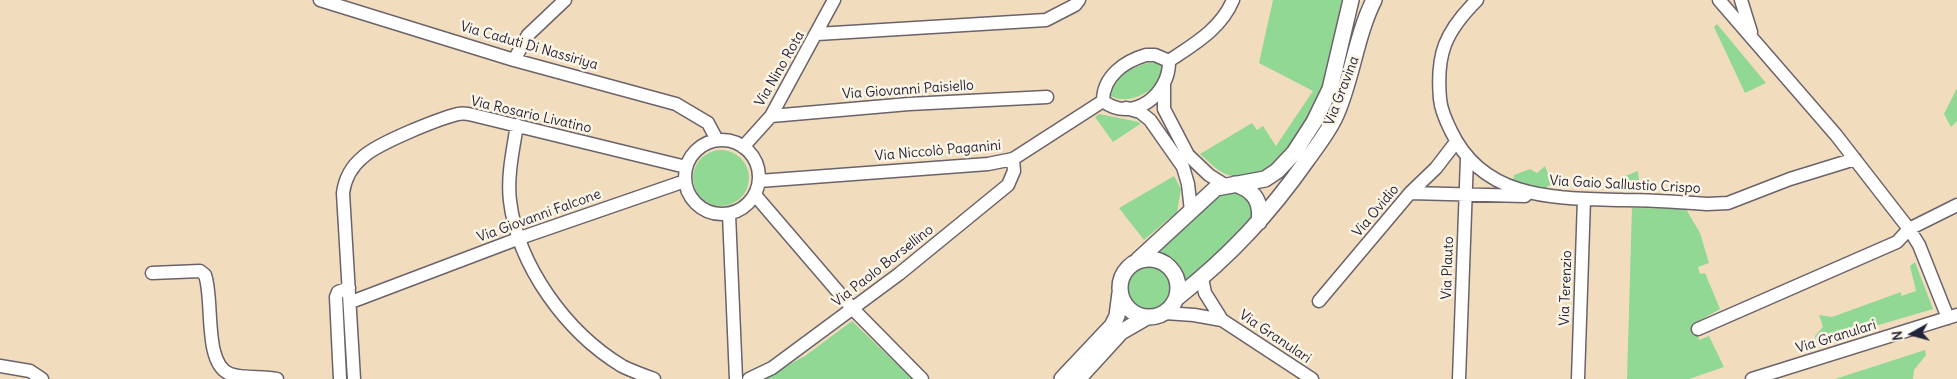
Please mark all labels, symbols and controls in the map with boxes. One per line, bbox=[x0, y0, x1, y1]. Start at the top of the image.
street label: Via Caduti Di Nassiriya bbox=[458, 18, 600, 74]
street label: Via Nino Rota bbox=[752, 28, 808, 110]
street label: Via Gravina bbox=[1321, 54, 1363, 128]
street label: Via Giovanni Paisiello bbox=[842, 77, 974, 103]
street label: Via Rosario Livatino bbox=[469, 93, 593, 137]
street label: Via Niccolò Paganini bbox=[874, 137, 1002, 165]
street label: Via Gaio Sallustio Crispo bbox=[1549, 173, 1701, 197]
street label: Via Ovidio bbox=[1349, 181, 1403, 241]
street label: Via Giovanni Falcone bbox=[475, 186, 603, 246]
street label: Via Paolo Borsellino bbox=[829, 221, 937, 311]
street label: Via Plauto bbox=[1438, 236, 1458, 300]
street label: Via Terenzio bbox=[1556, 250, 1576, 326]
street label: Via Granulari bbox=[1236, 307, 1314, 367]
north arrow bbox=[1887, 309, 1937, 359]
street label: Via Granulari bbox=[1794, 317, 1878, 357]
text: N bbox=[1888, 330, 1907, 342]

